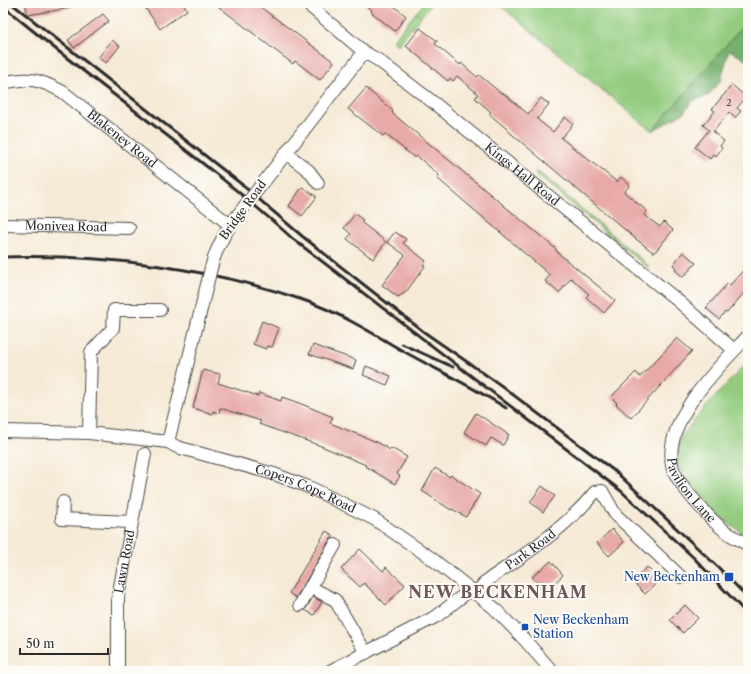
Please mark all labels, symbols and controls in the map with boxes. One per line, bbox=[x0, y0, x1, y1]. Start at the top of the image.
house number: 2 bbox=[726, 96, 732, 109]
street label: Blakeney Road bbox=[84, 106, 161, 171]
street label: Kings Hall Road bbox=[482, 139, 563, 209]
street label: Bridge Road bbox=[216, 176, 270, 243]
street label: Monivea Road bbox=[25, 218, 108, 234]
street label: Pavilion Lane bbox=[664, 457, 719, 526]
street label: Copers Cope Road bbox=[253, 461, 359, 516]
street label: Park Road bbox=[502, 526, 559, 573]
street label: Lawn Road bbox=[111, 528, 138, 594]
place label: New Beckenham bbox=[624, 569, 720, 584]
marker: New Beckenham bbox=[723, 571, 735, 583]
district label: NEW BECKENHAM bbox=[408, 582, 588, 602]
place label: New Beckenham Station bbox=[533, 612, 629, 641]
marker: New Beckenham Station bbox=[520, 622, 530, 632]
scale bar bbox=[20, 630, 108, 656]
text: 50 m bbox=[26, 636, 55, 651]

